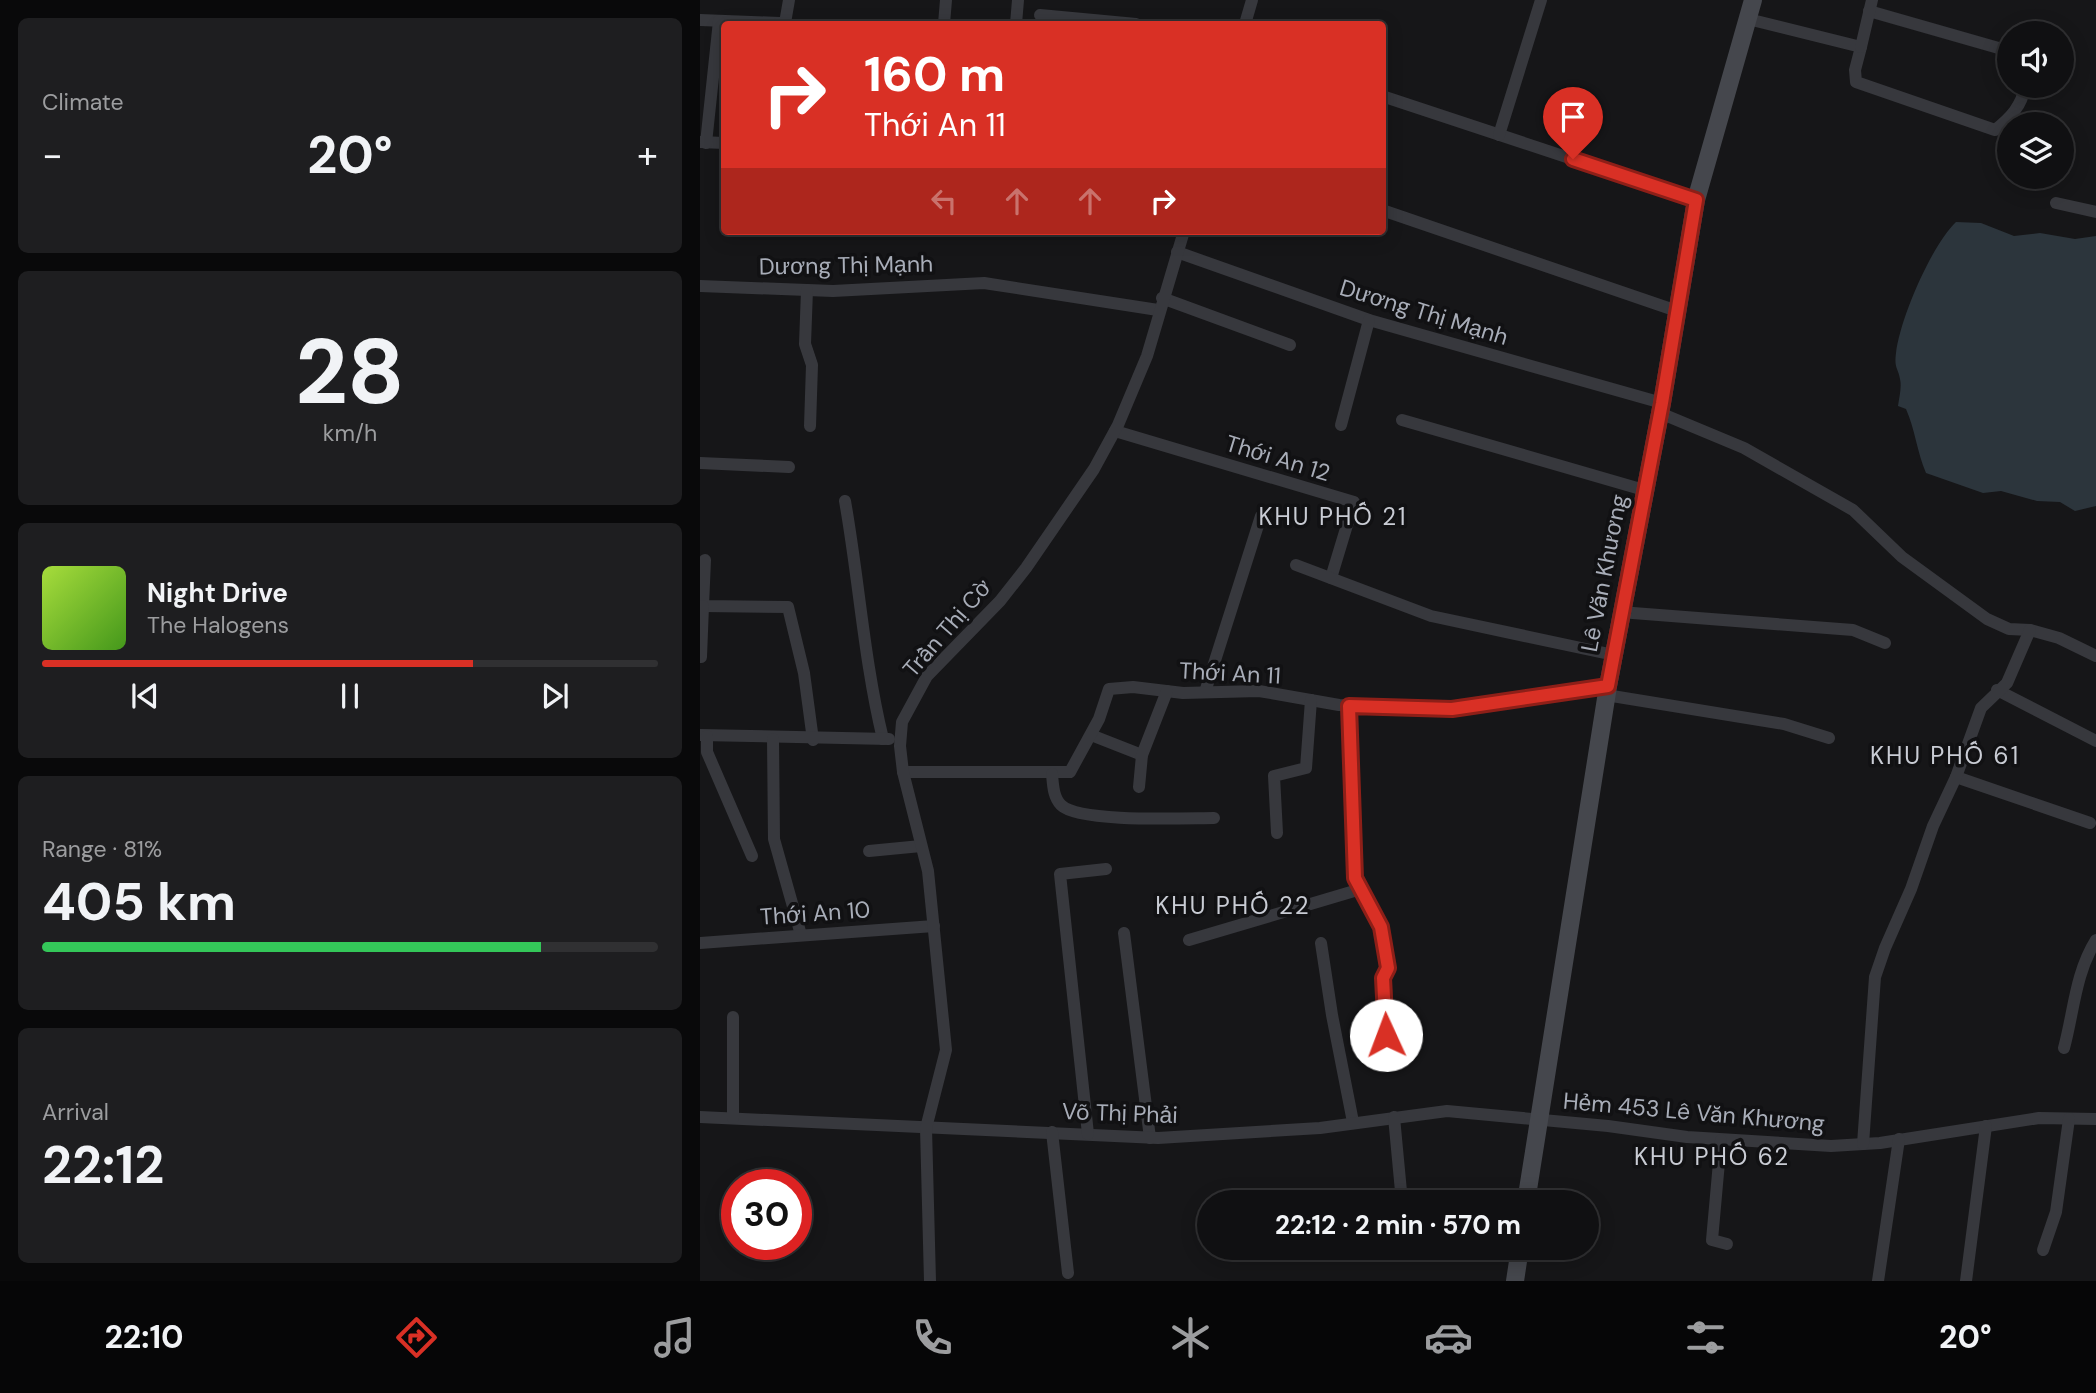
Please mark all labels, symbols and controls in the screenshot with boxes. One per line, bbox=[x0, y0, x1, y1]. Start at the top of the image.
map controls bbox=[1997, 21, 2074, 189]
button: sound bbox=[1997, 21, 2074, 98]
text: 160 m bbox=[864, 42, 1005, 106]
icon: right bbox=[749, 49, 840, 140]
text: Climate bbox=[42, 87, 124, 117]
pin bbox=[1543, 87, 1603, 159]
icon: arrive bbox=[1554, 98, 1592, 136]
text: Thới An 11 bbox=[864, 104, 1006, 146]
button: layers bbox=[1997, 112, 2074, 189]
text: 20° bbox=[307, 121, 393, 189]
text: − bbox=[42, 130, 63, 180]
text: + bbox=[637, 130, 658, 180]
icon: left bbox=[925, 182, 963, 220]
icon: ahead bbox=[998, 182, 1036, 220]
icon: ahead bbox=[1071, 182, 1109, 220]
icon: right bbox=[1144, 182, 1182, 220]
street label: Dương Thị Mạnh bbox=[759, 248, 933, 282]
street label: Dương Thị Mạnh bbox=[1336, 272, 1512, 352]
text: 28 bbox=[295, 313, 405, 431]
text: km/h bbox=[323, 418, 377, 448]
street label: Thới An 12 bbox=[1222, 428, 1334, 488]
street label: Lê Văn Khương bbox=[1574, 491, 1634, 654]
district label: KHU PHỐ 21 bbox=[1259, 501, 1408, 532]
street label: Trần Thị Cờ bbox=[896, 573, 998, 683]
text: Night Drive bbox=[147, 576, 288, 610]
text: The Halogens bbox=[147, 610, 289, 640]
street label: Thới An 11 bbox=[1178, 655, 1282, 691]
icon: previous bbox=[126, 677, 164, 715]
icon: pause bbox=[331, 677, 369, 715]
icon: next bbox=[536, 677, 574, 715]
district label: KHU PHỐ 61 bbox=[1870, 740, 2020, 771]
text: Range · 81% bbox=[42, 834, 162, 864]
text: 405 km bbox=[42, 868, 236, 936]
district label: KHU PHỐ 22 bbox=[1155, 890, 1311, 921]
street label: Thới An 10 bbox=[759, 894, 871, 932]
position arrow bbox=[1349, 998, 1423, 1072]
street label: Hẻm 453 Lê Văn Khương bbox=[1562, 1086, 1826, 1138]
street label: Võ Thị Phải bbox=[1062, 1096, 1178, 1130]
text: Arrival bbox=[42, 1097, 109, 1127]
text: 22:12 bbox=[42, 1131, 164, 1199]
district label: KHU PHỐ 62 bbox=[1634, 1141, 1790, 1172]
speed limit sign: 30 bbox=[721, 1169, 812, 1260]
text: 22:12 · 2 min · 570 m bbox=[1275, 1208, 1521, 1242]
icon: directions bbox=[392, 1313, 441, 1362]
icon: music bbox=[650, 1313, 699, 1362]
icon: phone bbox=[908, 1313, 957, 1362]
icon: climate bbox=[1166, 1313, 1215, 1362]
icon: car bbox=[1424, 1313, 1473, 1362]
icon: filters bbox=[1681, 1313, 1730, 1362]
text: 22:10 bbox=[104, 1316, 184, 1358]
text: 20° bbox=[1939, 1316, 1992, 1358]

